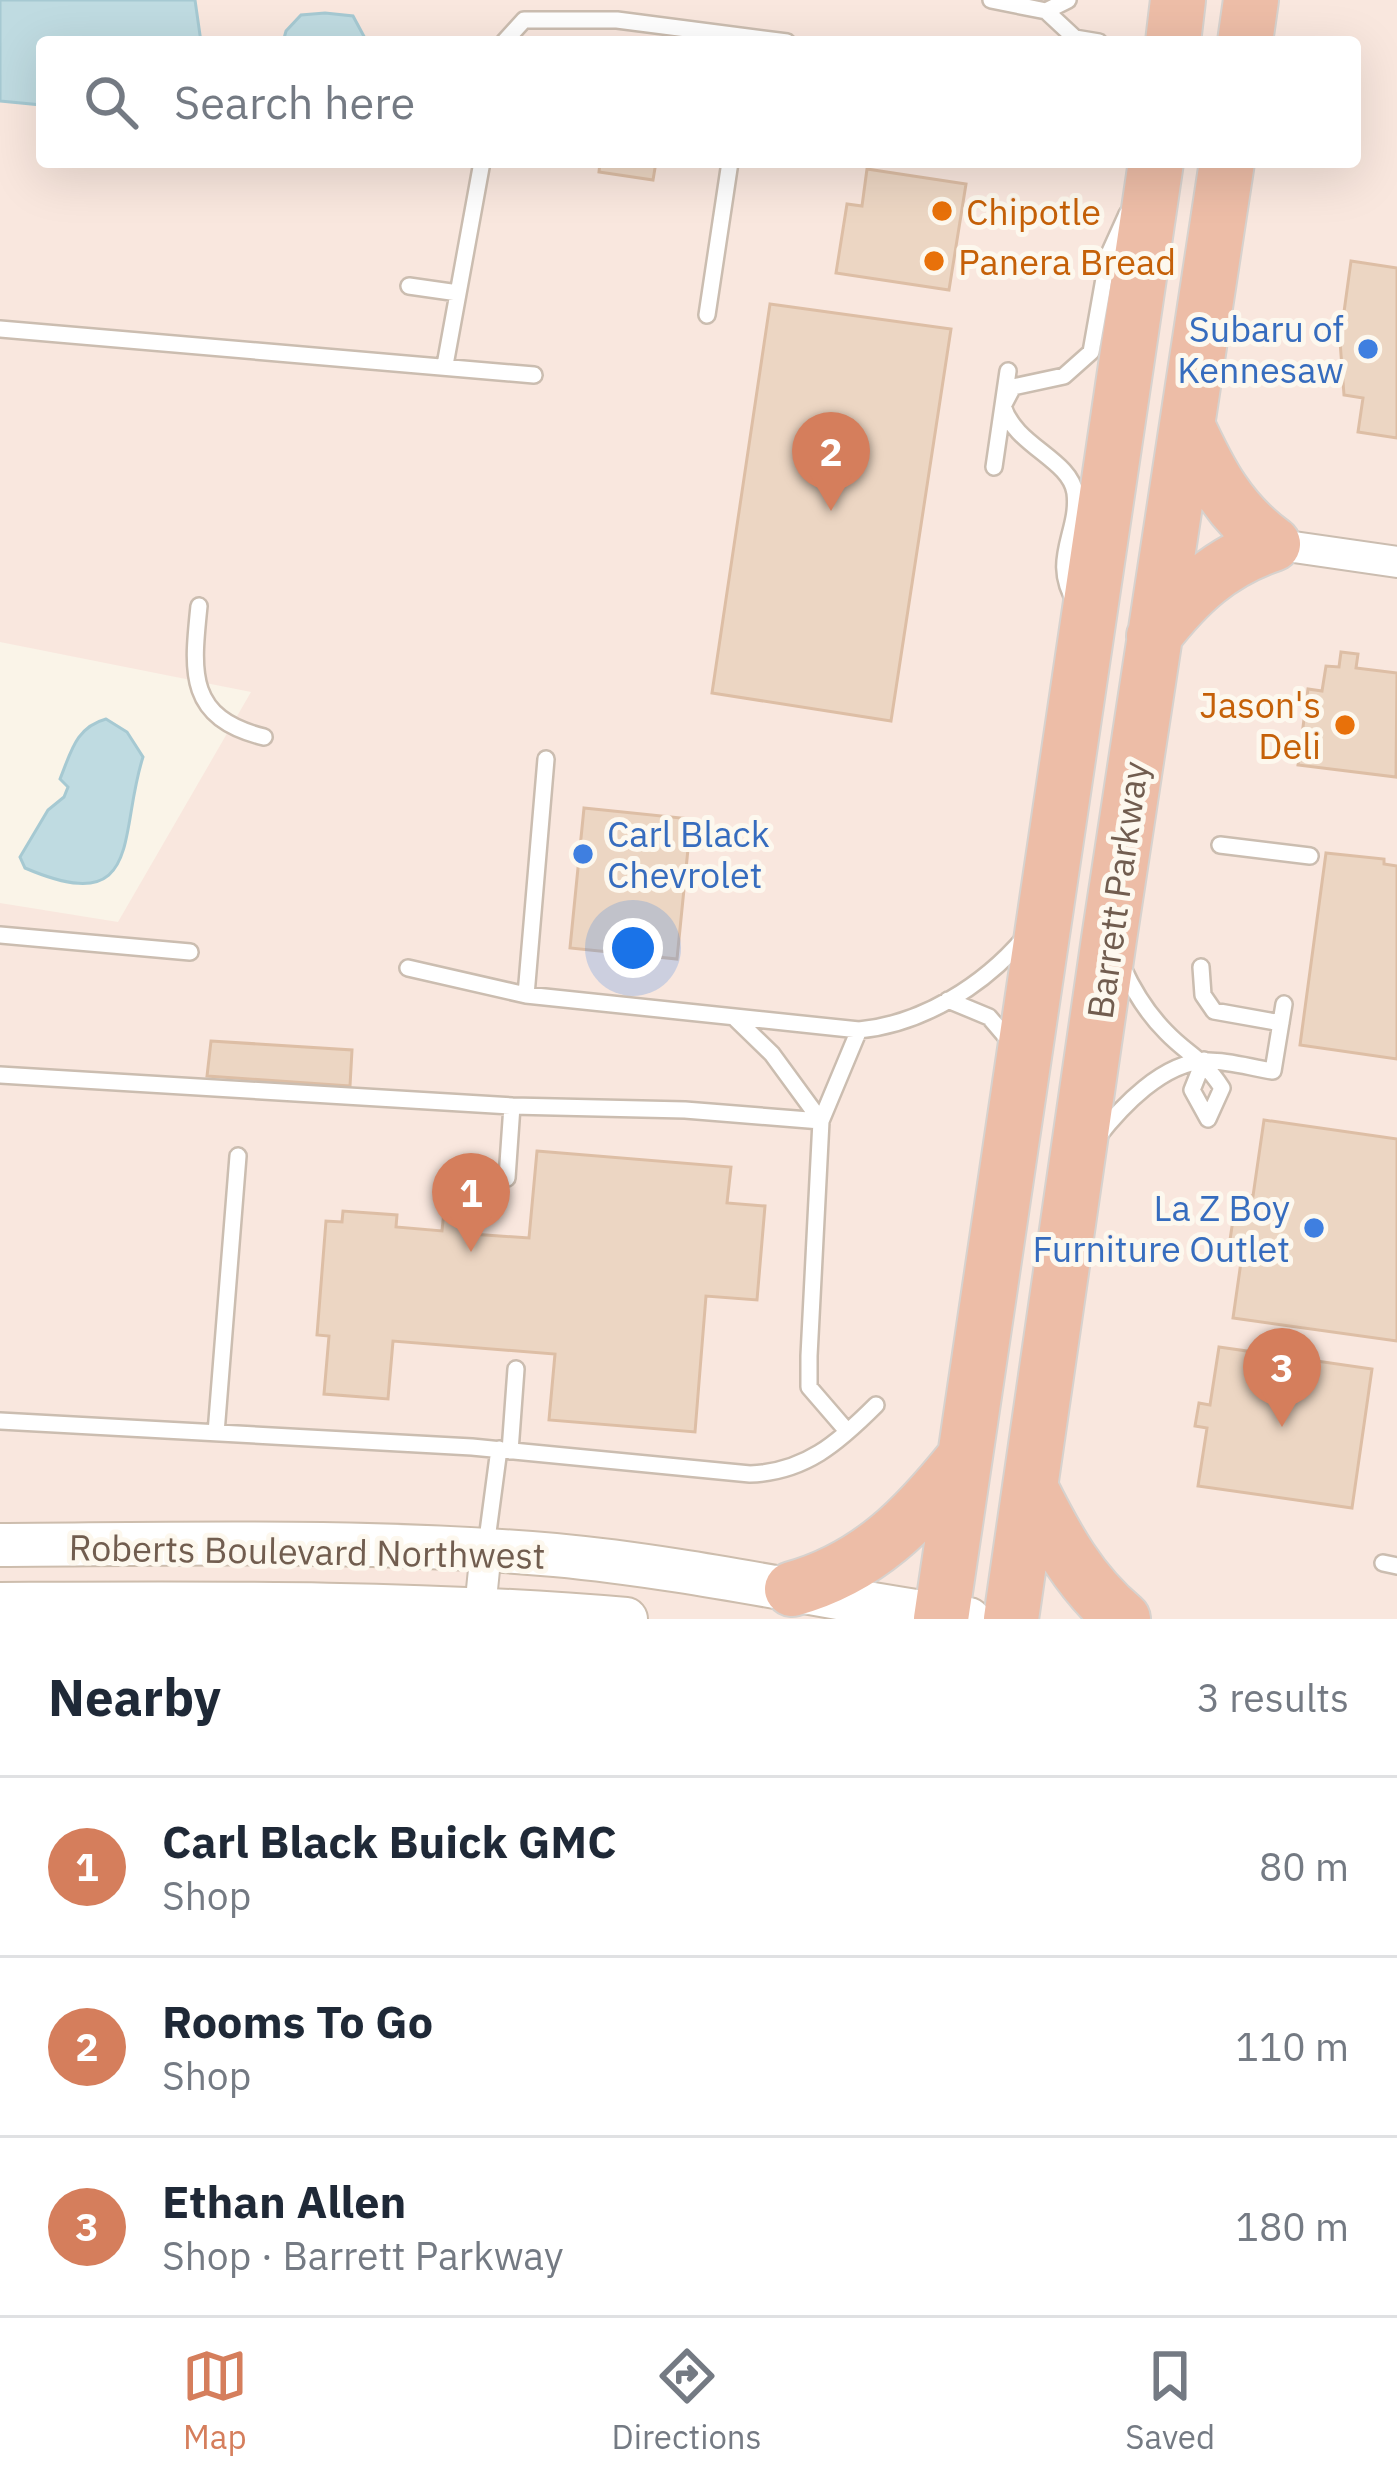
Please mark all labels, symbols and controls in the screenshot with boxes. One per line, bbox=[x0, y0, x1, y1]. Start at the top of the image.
search box bbox=[36, 36, 1361, 168]
icon: search bbox=[78, 69, 144, 135]
text: Search here bbox=[174, 73, 415, 131]
place label: Chipotle bbox=[966, 188, 1101, 235]
marker: Chipotle bbox=[929, 198, 955, 224]
place label: Panera Bread bbox=[958, 238, 1176, 285]
marker: Panera Bread bbox=[921, 248, 947, 274]
place label: Subaru of Kennesaw bbox=[1177, 305, 1344, 393]
marker: Subaru of Kennesaw bbox=[1355, 336, 1381, 362]
pin: 2 bbox=[792, 412, 870, 511]
place label: Jason's Deli bbox=[1200, 681, 1321, 769]
marker: Jason's Deli bbox=[1332, 712, 1358, 738]
street label: Barrett Parkway bbox=[1076, 758, 1158, 1022]
place label: Carl Black Chevrolet bbox=[607, 810, 770, 898]
marker: Carl Black Chevrolet bbox=[570, 841, 596, 867]
your location bbox=[603, 918, 663, 978]
pin: 1 bbox=[432, 1153, 510, 1252]
place label: La Z Boy Furniture Outlet bbox=[1033, 1184, 1290, 1272]
marker: La Z Boy Furniture Outlet bbox=[1301, 1215, 1327, 1241]
pin: 3 bbox=[1243, 1328, 1321, 1427]
street label: Roberts Boulevard Northwest bbox=[68, 1523, 546, 1579]
text: Nearby bbox=[48, 1664, 221, 1730]
text: 3 results bbox=[1197, 1672, 1349, 1723]
text: Carl Black Buick GMC bbox=[162, 1812, 617, 1870]
text: 1 bbox=[75, 1841, 99, 1892]
text: 80 m bbox=[1259, 1841, 1349, 1892]
text: Shop bbox=[162, 1870, 251, 1921]
text: Rooms To Go bbox=[162, 1992, 433, 2050]
text: 2 bbox=[75, 2021, 99, 2072]
text: 110 m bbox=[1236, 2021, 1349, 2072]
text: Shop bbox=[162, 2050, 251, 2101]
text: Ethan Allen bbox=[162, 2172, 406, 2230]
text: 3 bbox=[75, 2201, 99, 2252]
text: 180 m bbox=[1236, 2201, 1349, 2252]
text: Shop · Barrett Parkway bbox=[162, 2230, 563, 2281]
tab: Map bbox=[182, 2343, 248, 2458]
tab: Directions bbox=[612, 2343, 762, 2458]
tab: Saved bbox=[1125, 2343, 1215, 2458]

